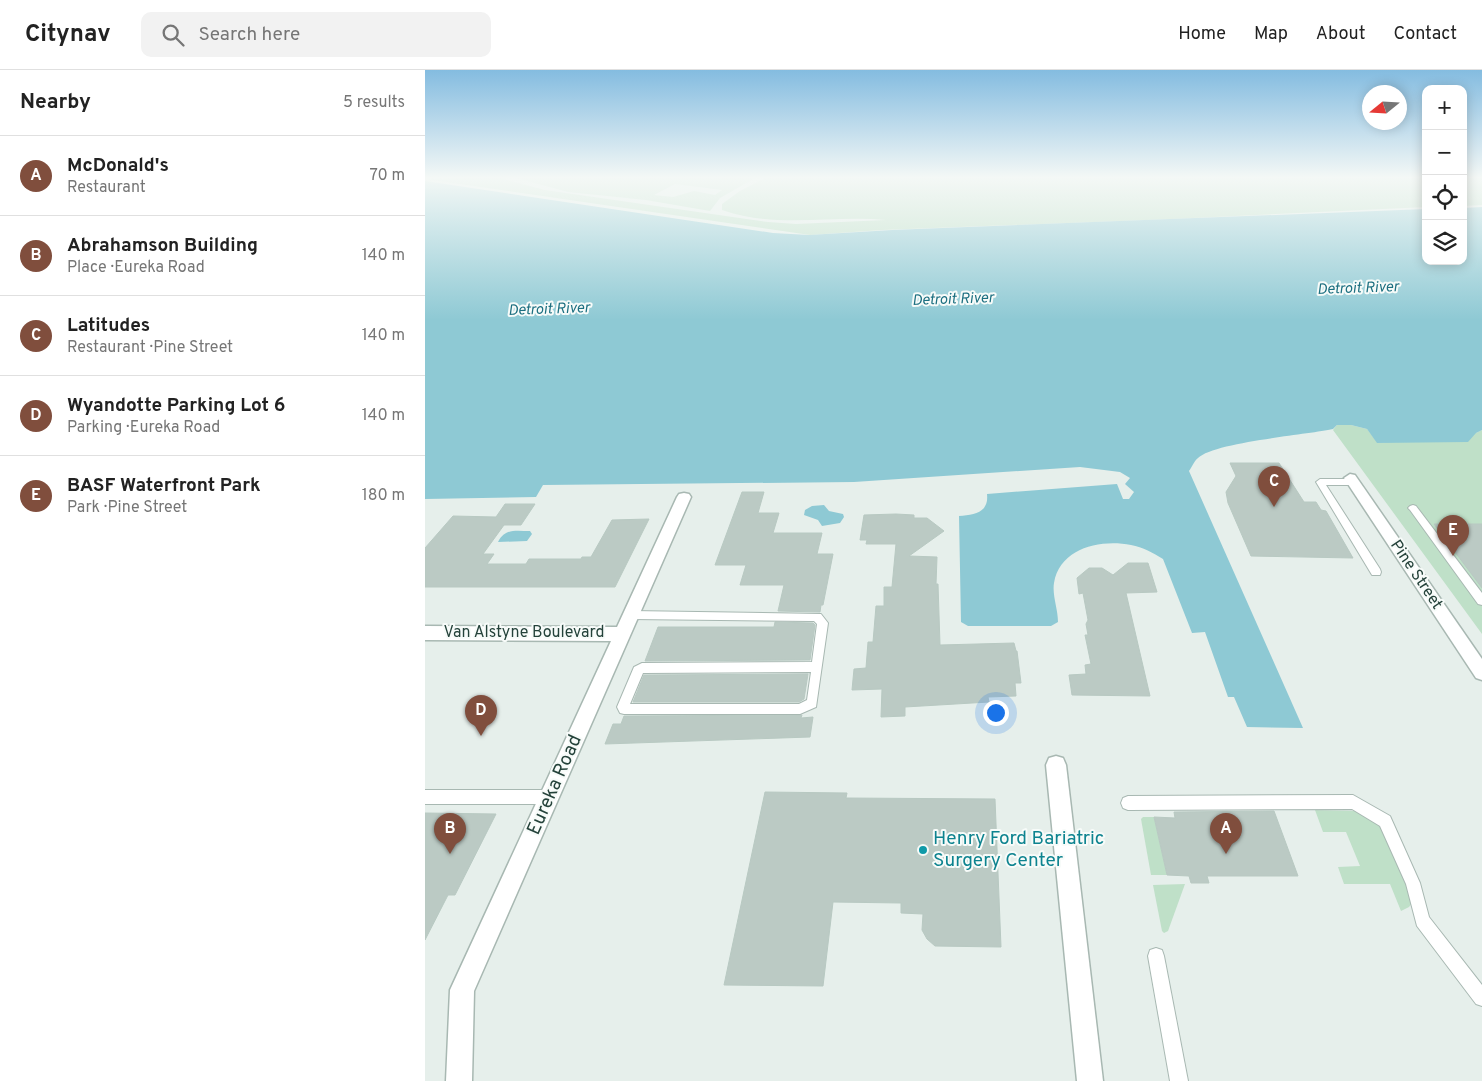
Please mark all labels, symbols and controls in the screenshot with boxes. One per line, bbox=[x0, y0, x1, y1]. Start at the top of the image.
search box bbox=[141, 12, 491, 57]
text: Citynav bbox=[25, 20, 111, 50]
icon: search bbox=[159, 21, 187, 49]
text: Search here bbox=[199, 23, 300, 47]
text: Home bbox=[1178, 23, 1226, 46]
text: Map bbox=[1254, 23, 1288, 46]
text: About bbox=[1316, 23, 1365, 46]
text: Contact bbox=[1393, 23, 1457, 46]
north arrow bbox=[1362, 85, 1407, 130]
map controls bbox=[1422, 85, 1467, 265]
button: + bbox=[1422, 85, 1467, 130]
text: Nearby bbox=[20, 89, 91, 116]
text: 5 results bbox=[343, 93, 405, 113]
button: − bbox=[1422, 130, 1467, 175]
text: McDonald's bbox=[67, 154, 169, 178]
text: A bbox=[30, 166, 42, 186]
text: 70 m bbox=[370, 166, 405, 186]
button: locate bbox=[1422, 175, 1467, 220]
text: Restaurant bbox=[67, 178, 146, 198]
button: layers bbox=[1422, 220, 1467, 265]
text: Abrahamson Building bbox=[67, 234, 258, 258]
text: B bbox=[30, 246, 42, 266]
text: 140 m bbox=[362, 246, 405, 266]
text: Place · Eureka Road bbox=[67, 258, 205, 278]
water label: Detroit River bbox=[1317, 278, 1400, 300]
water label: Detroit River bbox=[912, 289, 995, 311]
water label: Detroit River bbox=[508, 299, 591, 321]
text: Latitudes bbox=[67, 314, 150, 338]
text: C bbox=[31, 326, 41, 346]
text: 140 m bbox=[362, 326, 405, 346]
text: Restaurant · Pine Street bbox=[67, 338, 233, 358]
text: Wyandotte Parking Lot 6 bbox=[67, 394, 285, 418]
text: D bbox=[30, 406, 42, 426]
text: 140 m bbox=[362, 406, 405, 426]
text: Parking · Eureka Road bbox=[67, 418, 220, 438]
pin: C bbox=[1258, 466, 1290, 507]
text: BASF Waterfront Park bbox=[67, 474, 261, 498]
text: E bbox=[31, 486, 41, 506]
text: 180 m bbox=[362, 486, 405, 506]
text: Park · Pine Street bbox=[67, 498, 187, 518]
pin: E bbox=[1437, 515, 1469, 556]
street label: Pine Street bbox=[1385, 536, 1447, 614]
street label: Van Alstyne Boulevard bbox=[444, 623, 604, 643]
pin: D bbox=[465, 695, 497, 736]
your location bbox=[983, 700, 1009, 726]
street label: Eureka Road bbox=[522, 731, 588, 839]
pin: B bbox=[434, 813, 466, 854]
pin: A bbox=[1210, 813, 1242, 854]
place label: Henry Ford Bariatric Surgery Center bbox=[933, 827, 1104, 873]
marker: Henry Ford Bariatric Surgery Center bbox=[917, 844, 929, 856]

